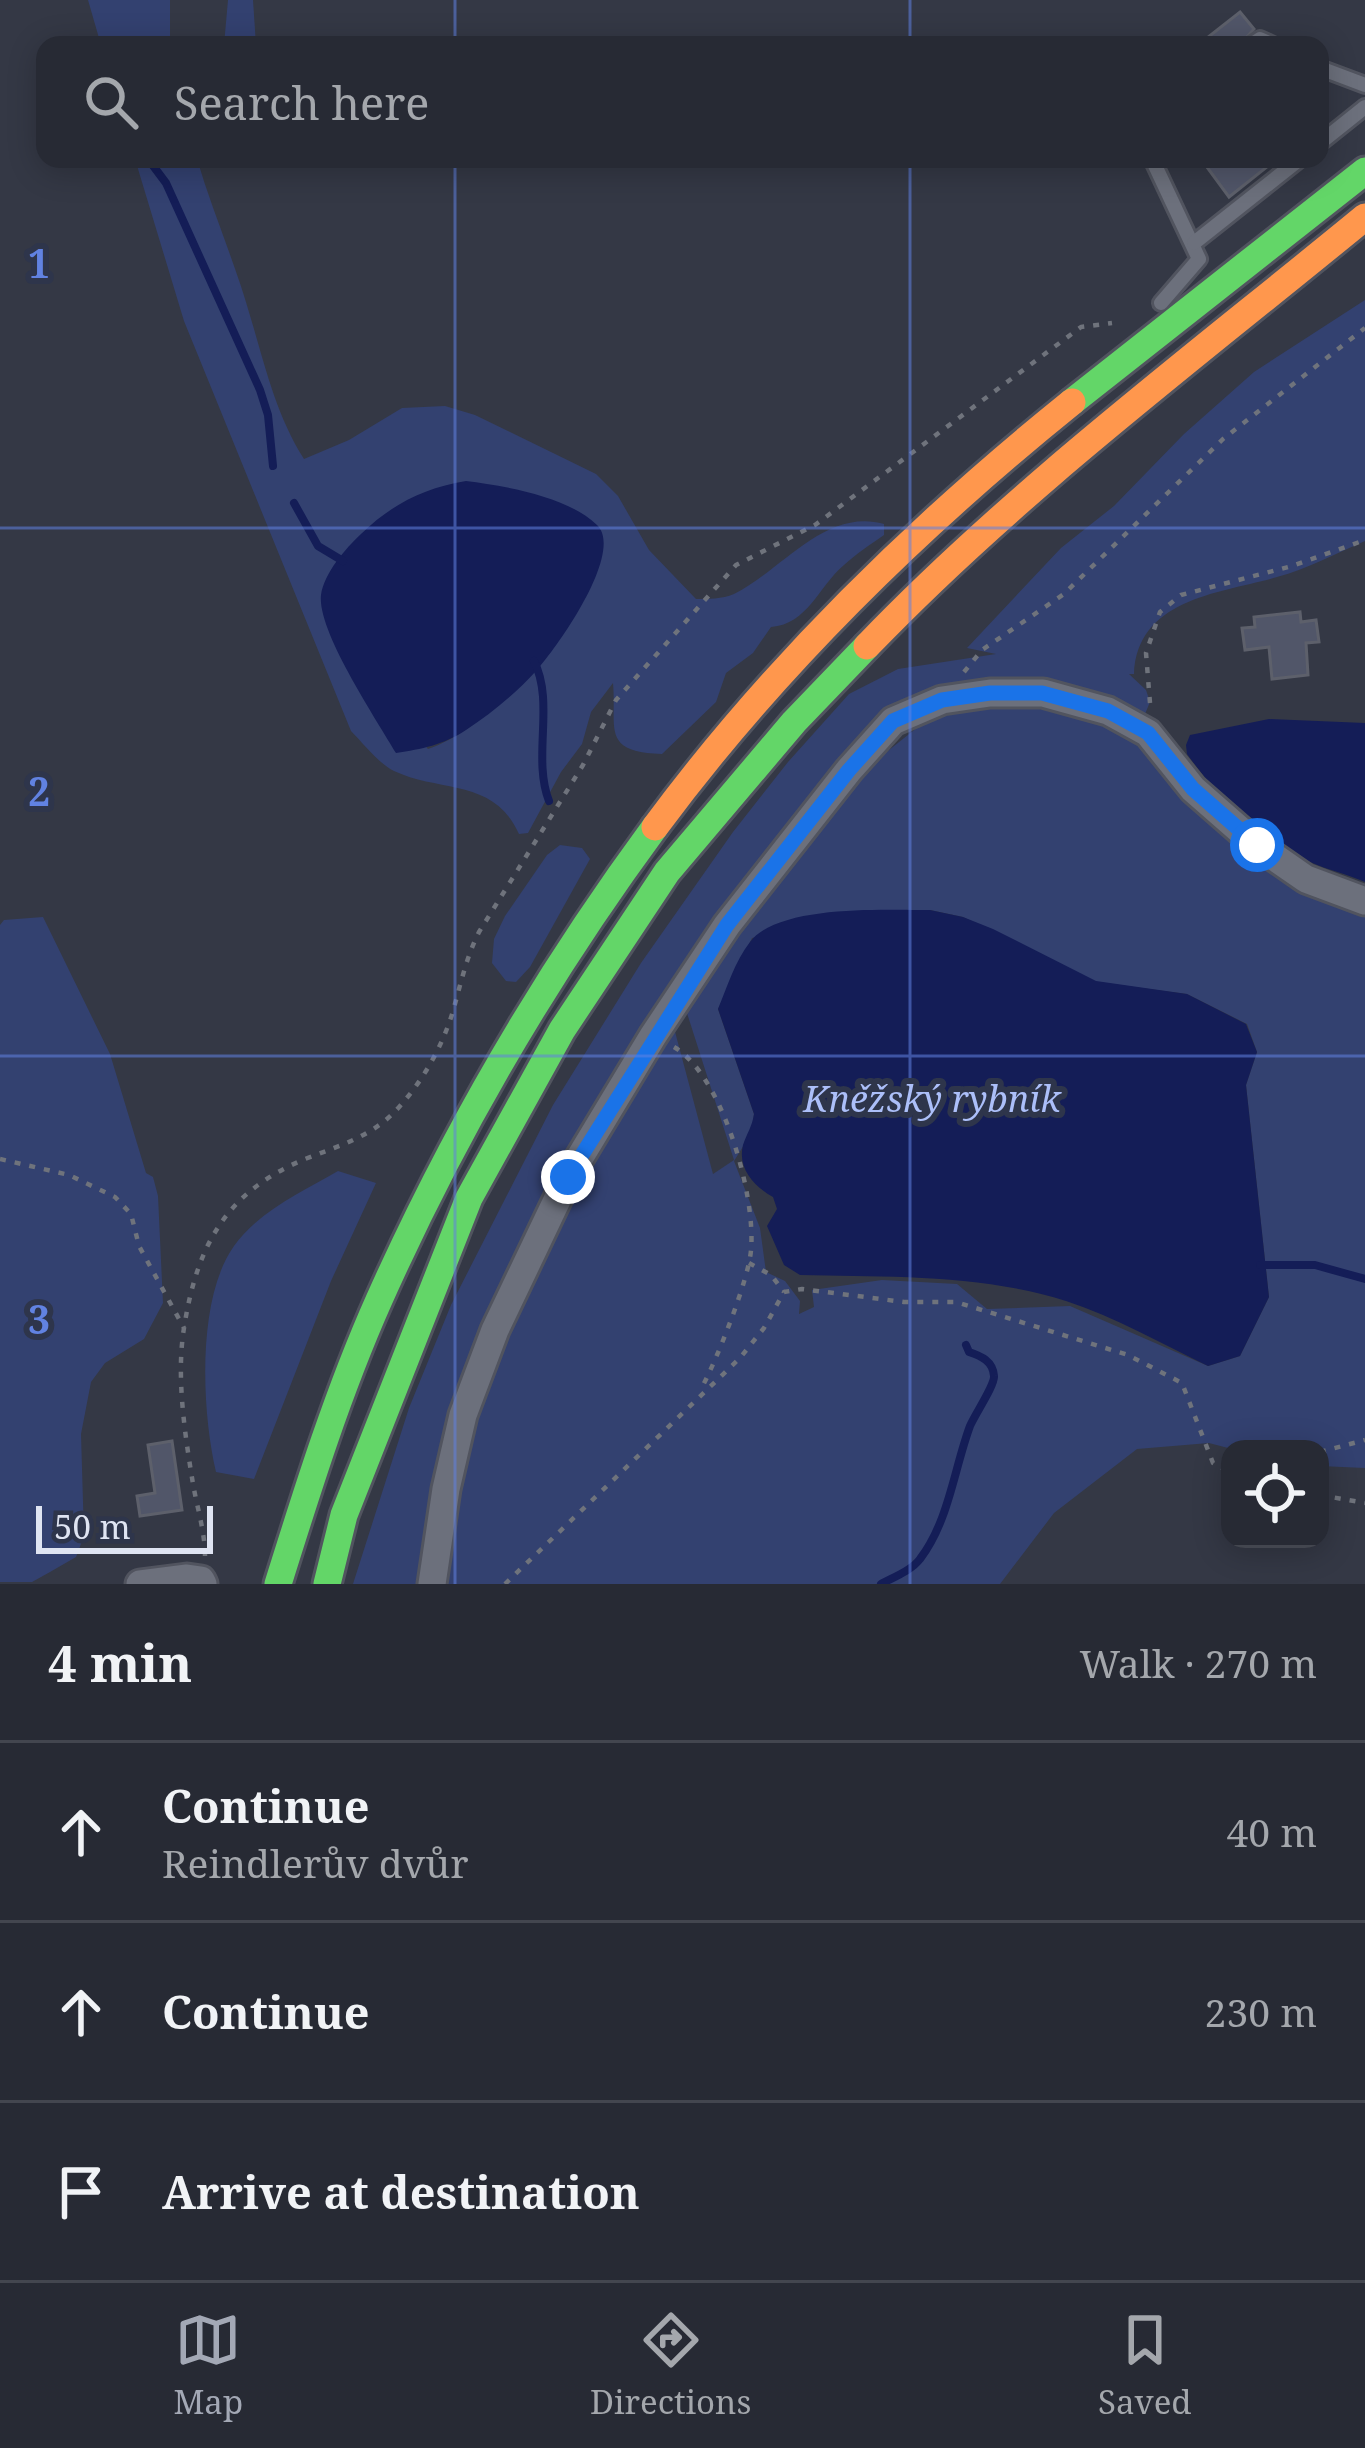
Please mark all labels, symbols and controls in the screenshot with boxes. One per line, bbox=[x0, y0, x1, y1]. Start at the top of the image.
search box bbox=[36, 36, 1329, 168]
icon: search bbox=[78, 69, 144, 135]
text: Search here bbox=[174, 72, 429, 133]
text: 1 bbox=[28, 236, 50, 289]
text: 2 bbox=[28, 764, 50, 817]
route start bbox=[1230, 818, 1284, 872]
water label: Kněžský rybník bbox=[802, 1074, 1062, 1123]
route end bbox=[541, 1150, 595, 1204]
text: 3 bbox=[28, 1292, 50, 1345]
map controls bbox=[1221, 1440, 1329, 1548]
button: locate bbox=[1221, 1440, 1329, 1548]
scale bar bbox=[36, 1500, 213, 1553]
text: 50 m bbox=[54, 1504, 131, 1549]
text: 4 min bbox=[48, 1627, 192, 1697]
text: Walk · 270 m bbox=[1080, 1636, 1317, 1689]
text: Continue bbox=[162, 1775, 370, 1836]
icon: ahead bbox=[48, 1799, 114, 1865]
text: 40 m bbox=[1226, 1805, 1317, 1858]
text: Reindlerův dvůr bbox=[162, 1836, 469, 1889]
icon: ahead bbox=[48, 1979, 114, 2045]
text: Continue bbox=[162, 1981, 370, 2042]
text: 230 m bbox=[1205, 1985, 1317, 2038]
icon: arrive bbox=[48, 2159, 114, 2225]
text: Arrive at destination bbox=[162, 2161, 640, 2222]
tab: Map bbox=[173, 2307, 243, 2424]
tab: Directions bbox=[590, 2307, 751, 2424]
tab: Saved bbox=[1098, 2307, 1192, 2424]

